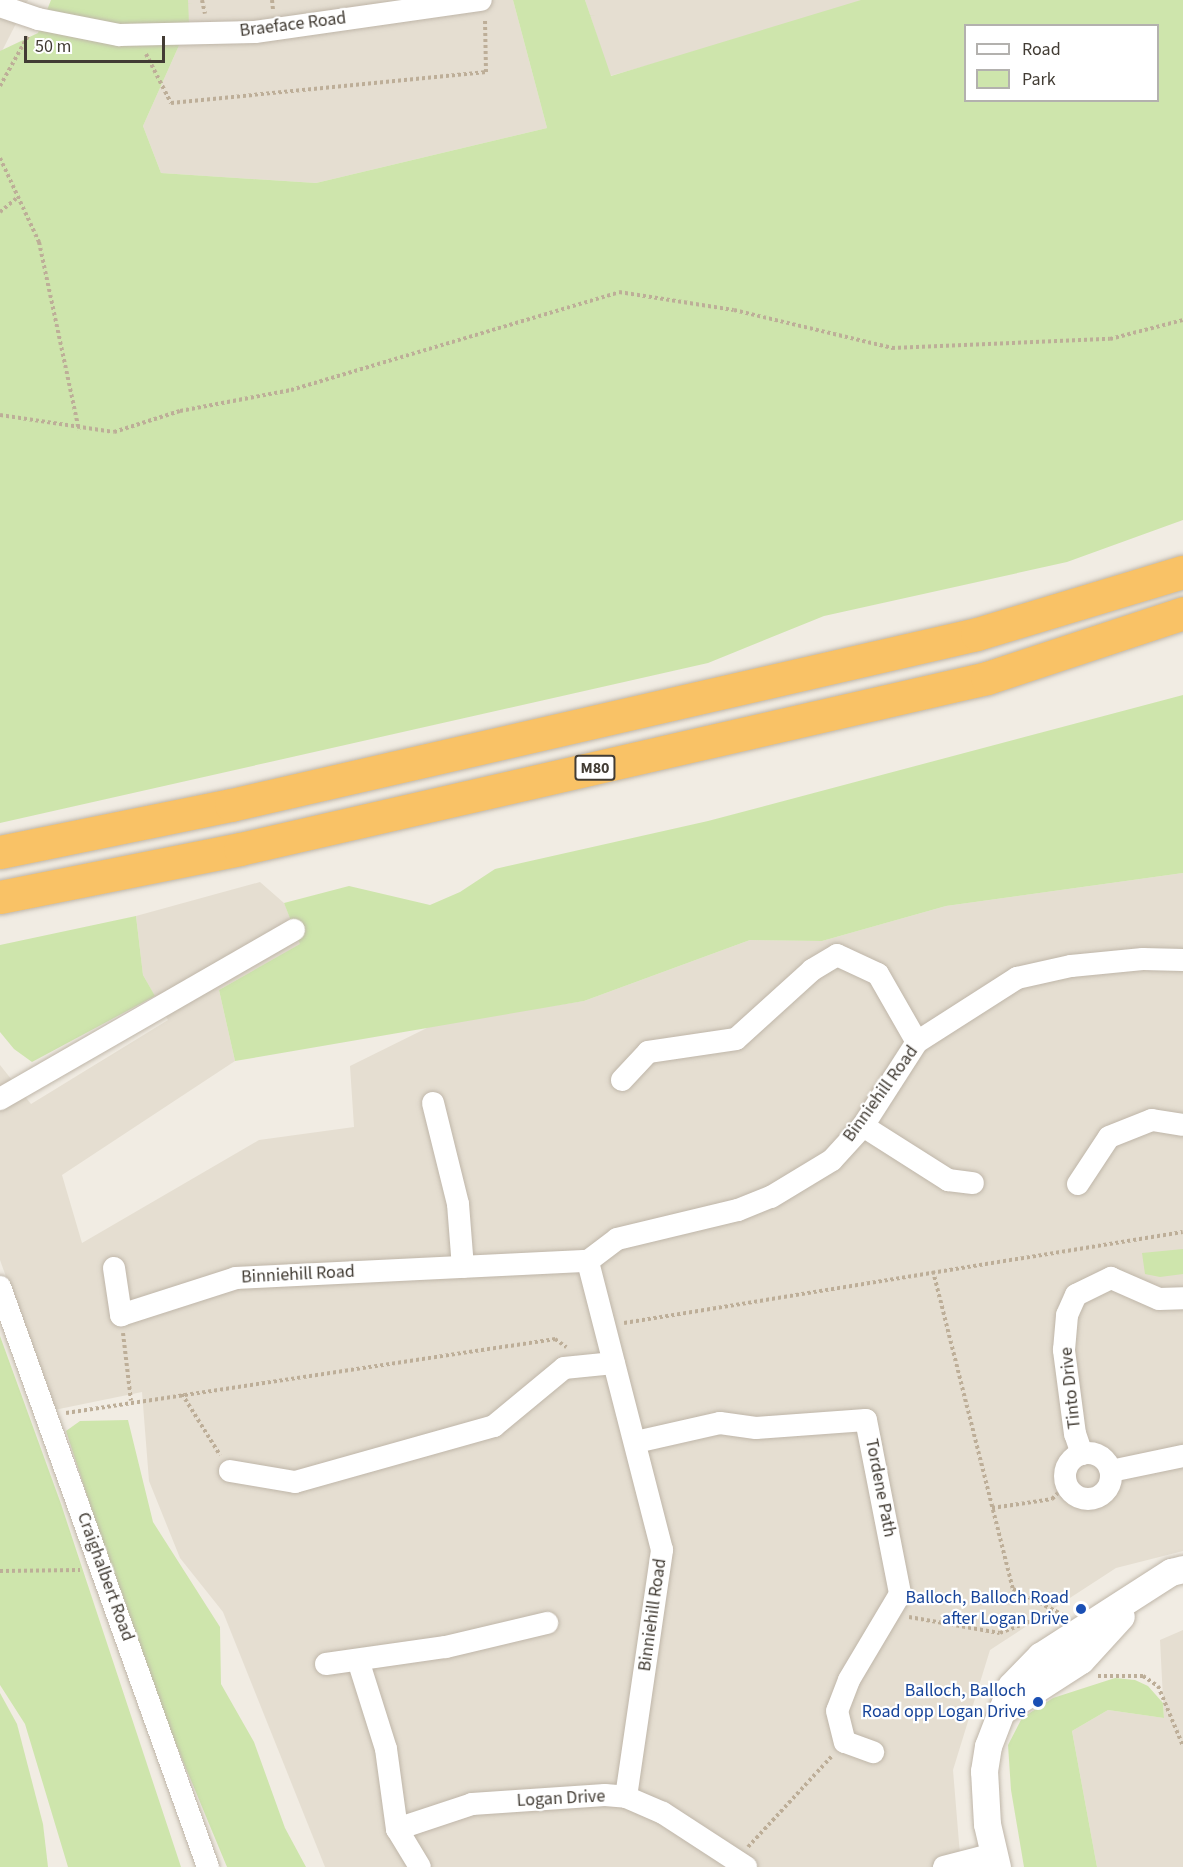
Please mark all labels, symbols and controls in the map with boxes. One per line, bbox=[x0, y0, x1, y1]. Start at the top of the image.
street label: Braeface Road bbox=[238, 8, 348, 42]
scale bar bbox=[27, 24, 168, 62]
legend bbox=[964, 24, 1159, 102]
text: 50 m bbox=[35, 34, 71, 59]
text: Road bbox=[1022, 37, 1061, 62]
text: Park bbox=[1022, 67, 1056, 92]
road number: M80 bbox=[574, 755, 616, 781]
street label: Binniehill Road bbox=[839, 1042, 923, 1146]
street label: Binniehill Road bbox=[241, 1261, 355, 1289]
street label: Tinto Drive bbox=[1056, 1346, 1086, 1430]
street label: Tordene Path bbox=[860, 1437, 900, 1539]
street label: Craighalbert Road bbox=[72, 1510, 138, 1644]
street label: Binniehill Road bbox=[634, 1557, 672, 1673]
place label: Balloch, Balloch Road after Logan Drive bbox=[906, 1588, 1069, 1630]
marker: Balloch, Balloch Road after Logan Drive bbox=[1074, 1602, 1088, 1616]
place label: Balloch, Balloch Road opp Logan Drive bbox=[862, 1681, 1026, 1724]
marker: Balloch, Balloch Road opp Logan Drive bbox=[1031, 1695, 1045, 1709]
street label: Logan Drive bbox=[516, 1786, 606, 1812]

